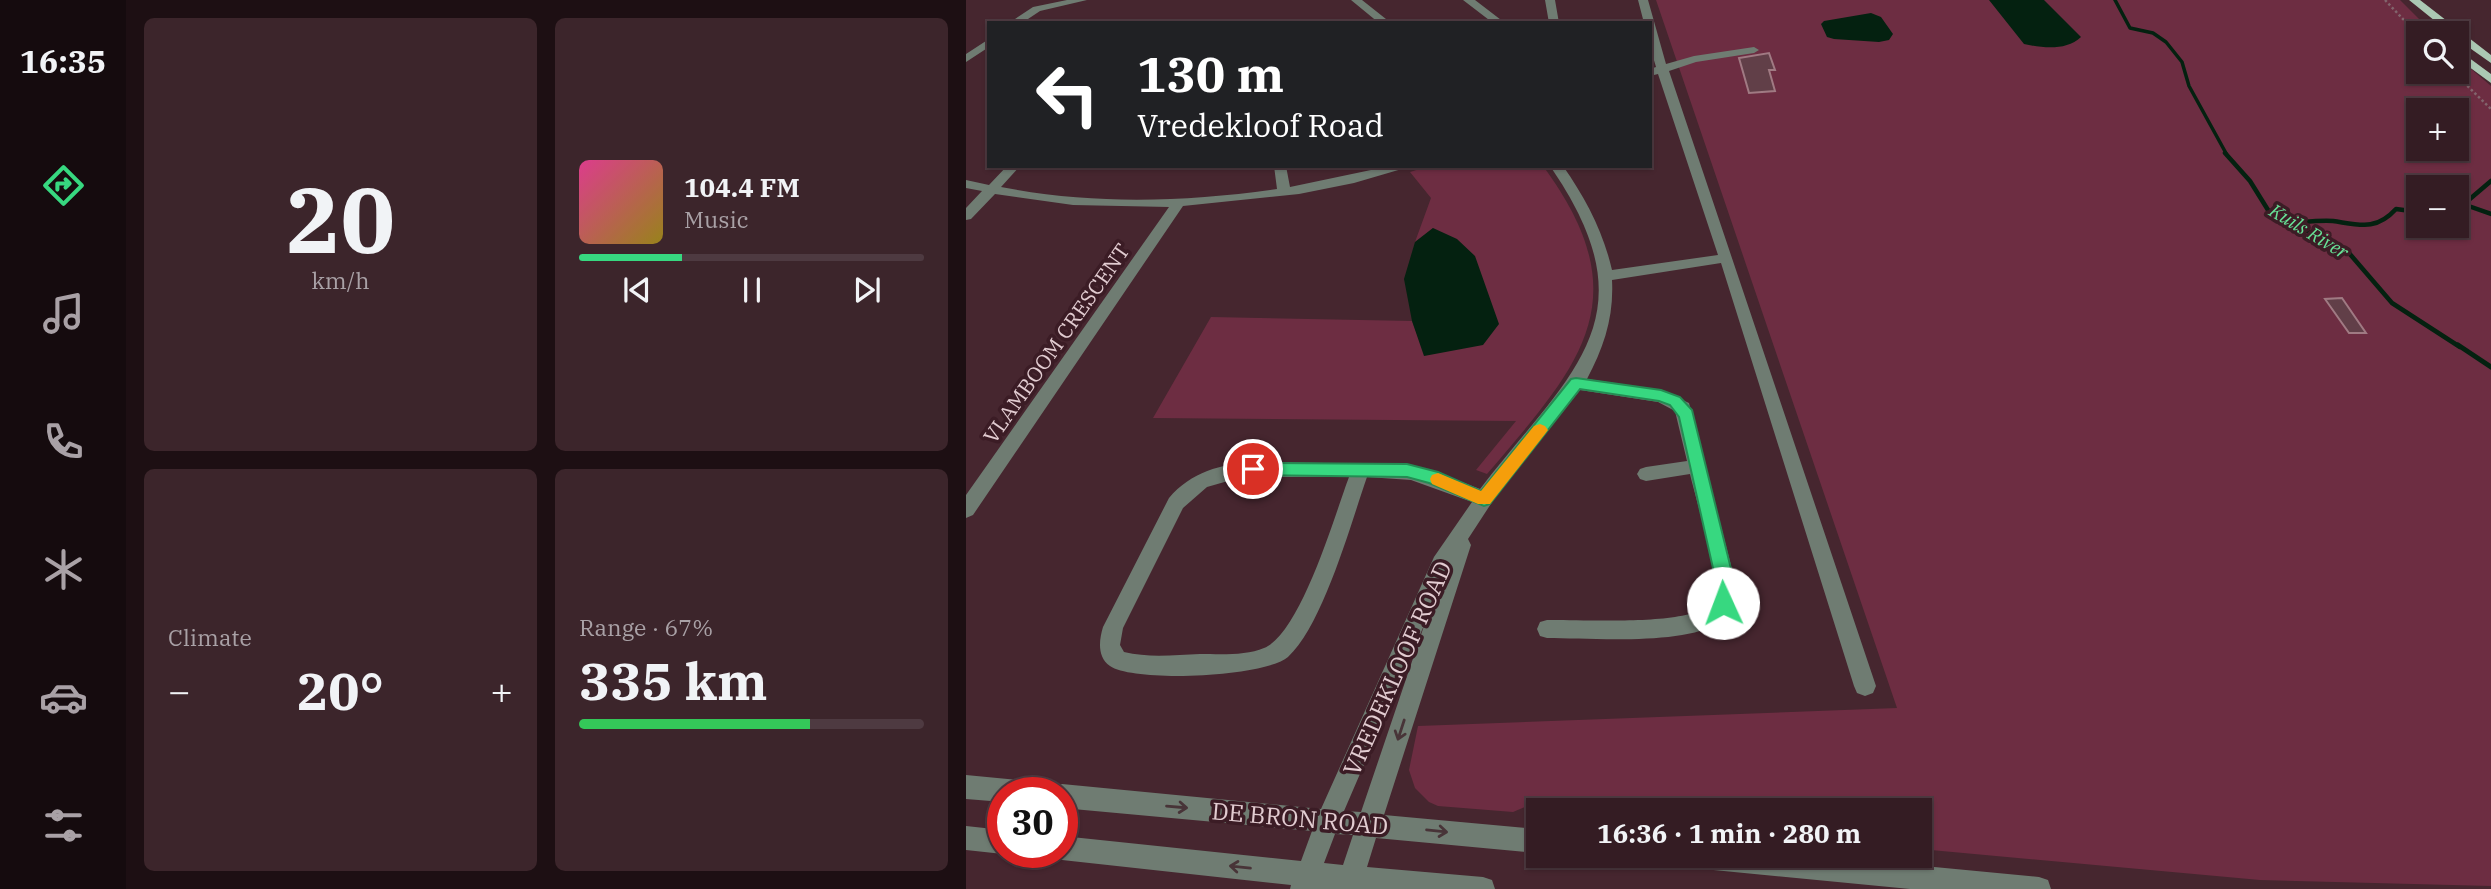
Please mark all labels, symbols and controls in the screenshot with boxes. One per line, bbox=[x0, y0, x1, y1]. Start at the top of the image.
map controls bbox=[2406, 21, 2469, 238]
button: search bbox=[2406, 21, 2469, 84]
text: 16:35 bbox=[20, 40, 106, 82]
text: 130 m bbox=[1137, 42, 1284, 105]
icon: left bbox=[1022, 49, 1113, 140]
button: + bbox=[2406, 98, 2469, 161]
text: Vredekloof Road bbox=[1137, 104, 1384, 146]
text: 20 bbox=[286, 160, 395, 278]
icon: directions bbox=[39, 161, 88, 210]
text: 104.4 FM bbox=[684, 170, 800, 204]
button: − bbox=[2406, 175, 2469, 238]
water label: Kuils River bbox=[2264, 198, 2353, 264]
text: Music bbox=[684, 204, 749, 234]
street label: VLAMBOOM CRESCENT bbox=[976, 238, 1136, 448]
text: km/h bbox=[311, 265, 370, 295]
icon: previous bbox=[618, 271, 656, 309]
icon: pause bbox=[733, 271, 771, 309]
icon: next bbox=[848, 271, 886, 309]
icon: music bbox=[39, 289, 88, 338]
icon: phone bbox=[39, 417, 88, 466]
pin bbox=[1223, 439, 1283, 499]
icon: arrive bbox=[1234, 450, 1272, 488]
icon: climate bbox=[39, 545, 88, 594]
street label: VREDEKLOOF ROAD bbox=[1335, 556, 1459, 780]
position arrow bbox=[1686, 566, 1760, 640]
text: Range · 67% bbox=[579, 612, 713, 642]
text: Climate bbox=[168, 622, 252, 652]
text: 335 km bbox=[579, 647, 768, 714]
text: 20° bbox=[297, 657, 384, 724]
text: − bbox=[168, 666, 191, 715]
text: + bbox=[490, 666, 513, 715]
icon: car bbox=[39, 673, 88, 722]
one-way arrow bbox=[1393, 719, 1406, 741]
speed limit sign: 30 bbox=[987, 777, 1078, 868]
street label: DE BRON ROAD bbox=[1210, 794, 1390, 842]
icon: filters bbox=[39, 801, 88, 850]
one-way arrow bbox=[1165, 801, 1187, 814]
text: 16:36 · 1 min · 280 m bbox=[1597, 816, 1861, 850]
one-way arrow bbox=[1426, 825, 1448, 838]
one-way arrow bbox=[1229, 860, 1252, 873]

